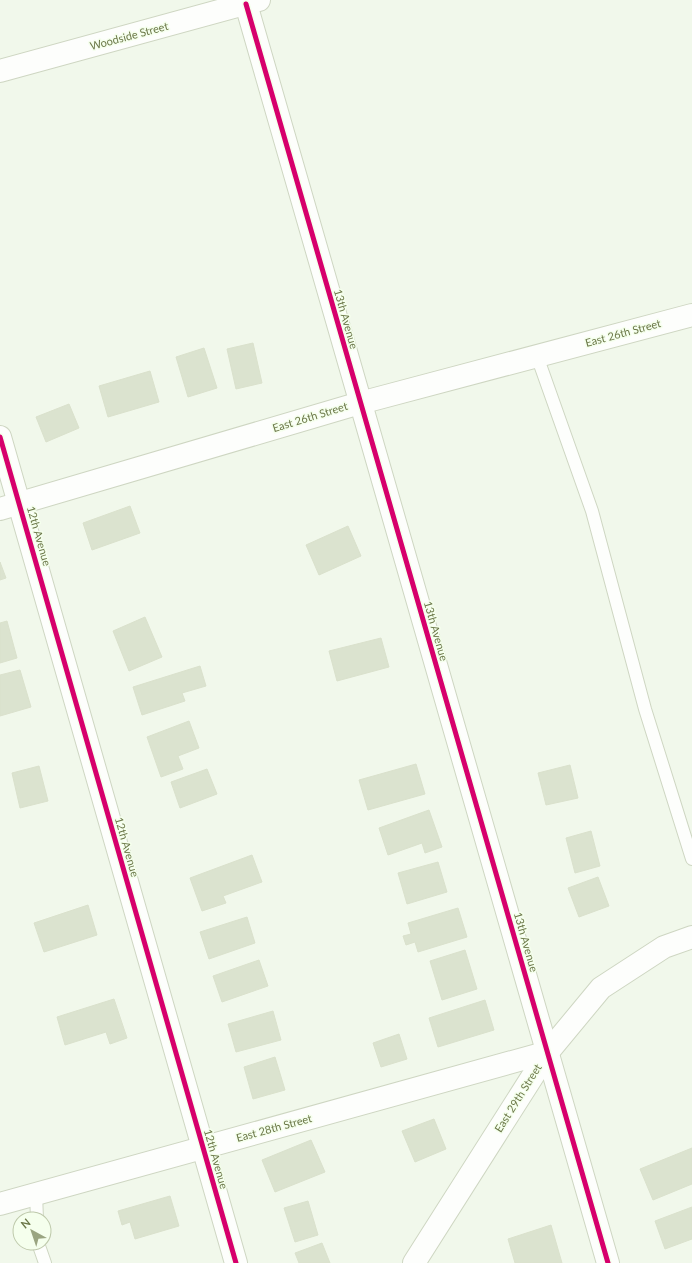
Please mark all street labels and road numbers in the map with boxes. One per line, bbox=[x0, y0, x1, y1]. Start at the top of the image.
street label: Woodside Street bbox=[88, 19, 170, 52]
street label: 13th Avenue bbox=[332, 287, 361, 350]
street label: East 26th Street bbox=[584, 316, 662, 349]
street label: East 26th Street bbox=[271, 399, 349, 434]
street label: 12th Avenue bbox=[25, 504, 54, 567]
street label: 13th Avenue bbox=[422, 599, 451, 662]
street label: 12th Avenue bbox=[113, 815, 142, 878]
street label: 13th Avenue bbox=[512, 910, 541, 973]
street label: East 29th Street bbox=[491, 1061, 544, 1134]
street label: East 28th Street bbox=[235, 1111, 313, 1144]
street label: 12th Avenue bbox=[202, 1127, 231, 1190]

